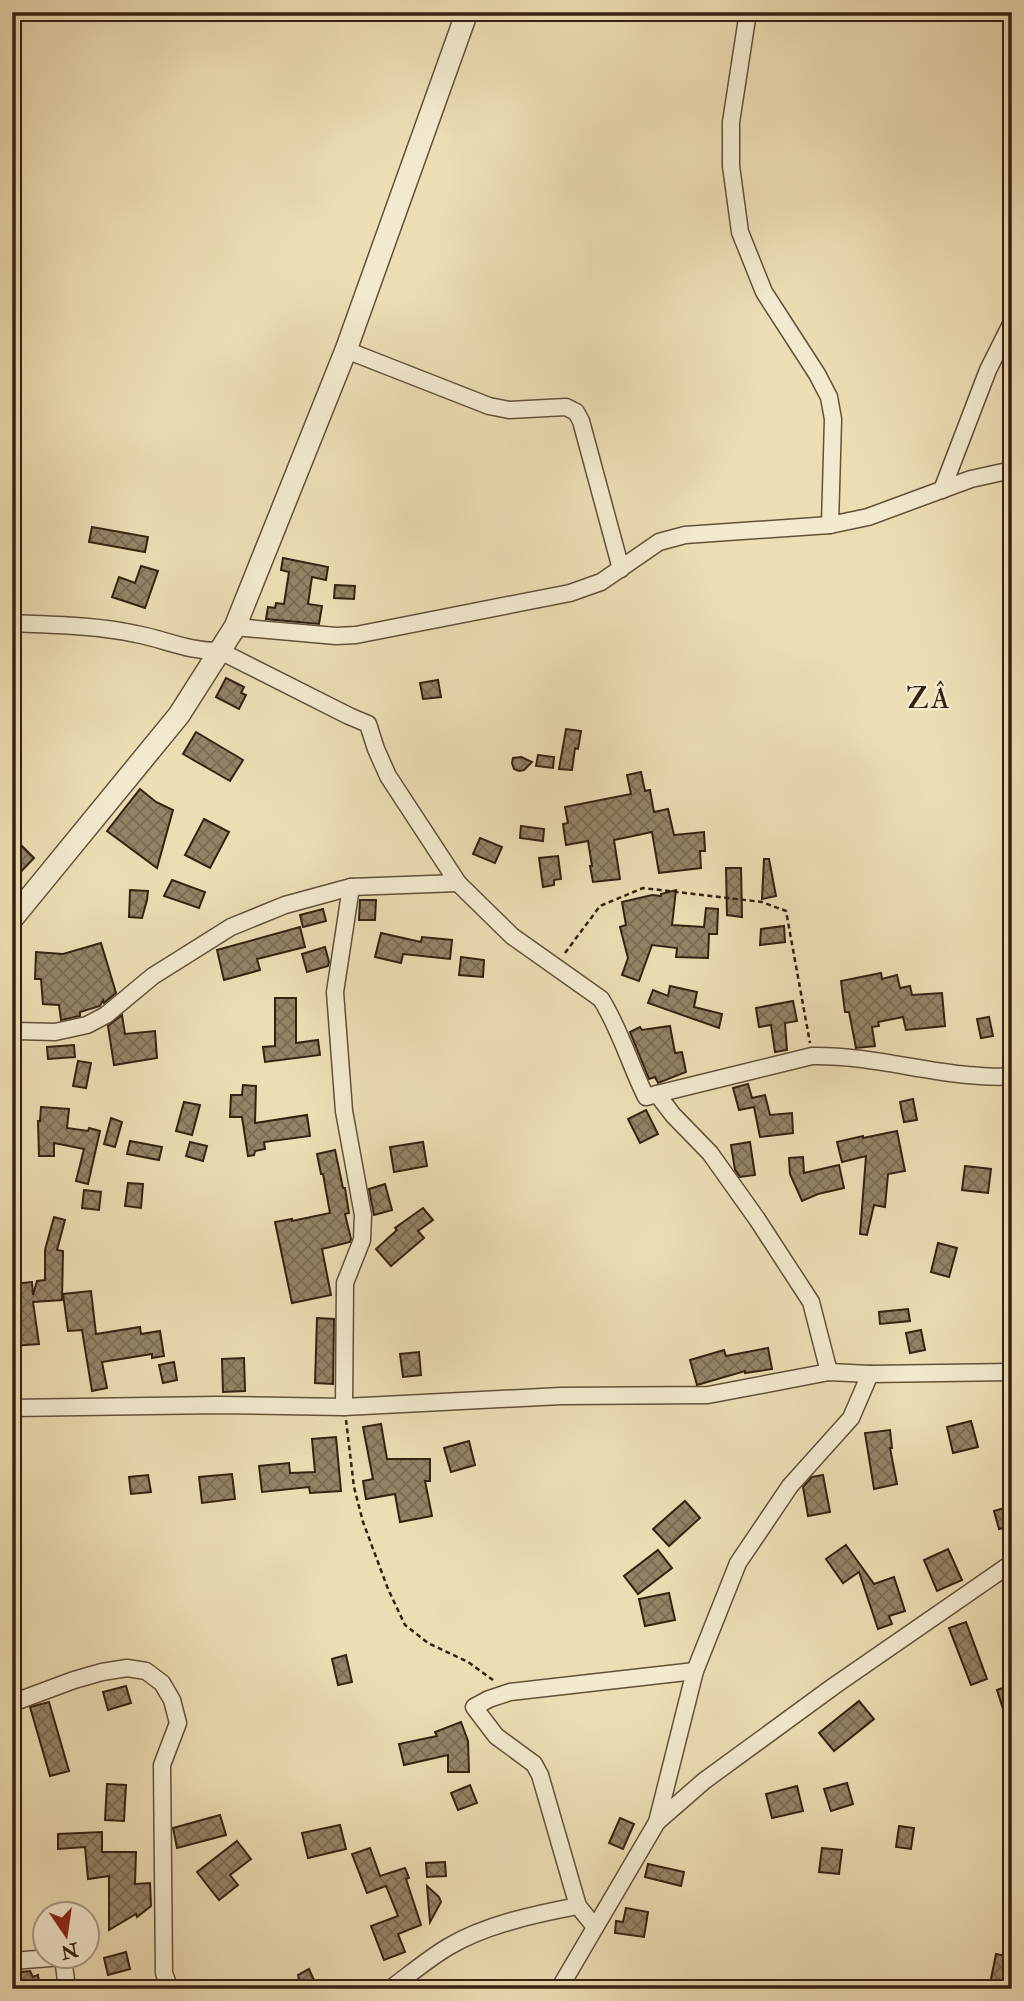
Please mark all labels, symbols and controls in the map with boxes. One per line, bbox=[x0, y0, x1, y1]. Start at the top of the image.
district label: ZÂ bbox=[906, 680, 952, 717]
north arrow bbox=[32, 1899, 102, 1969]
text: N bbox=[58, 1937, 82, 1964]

